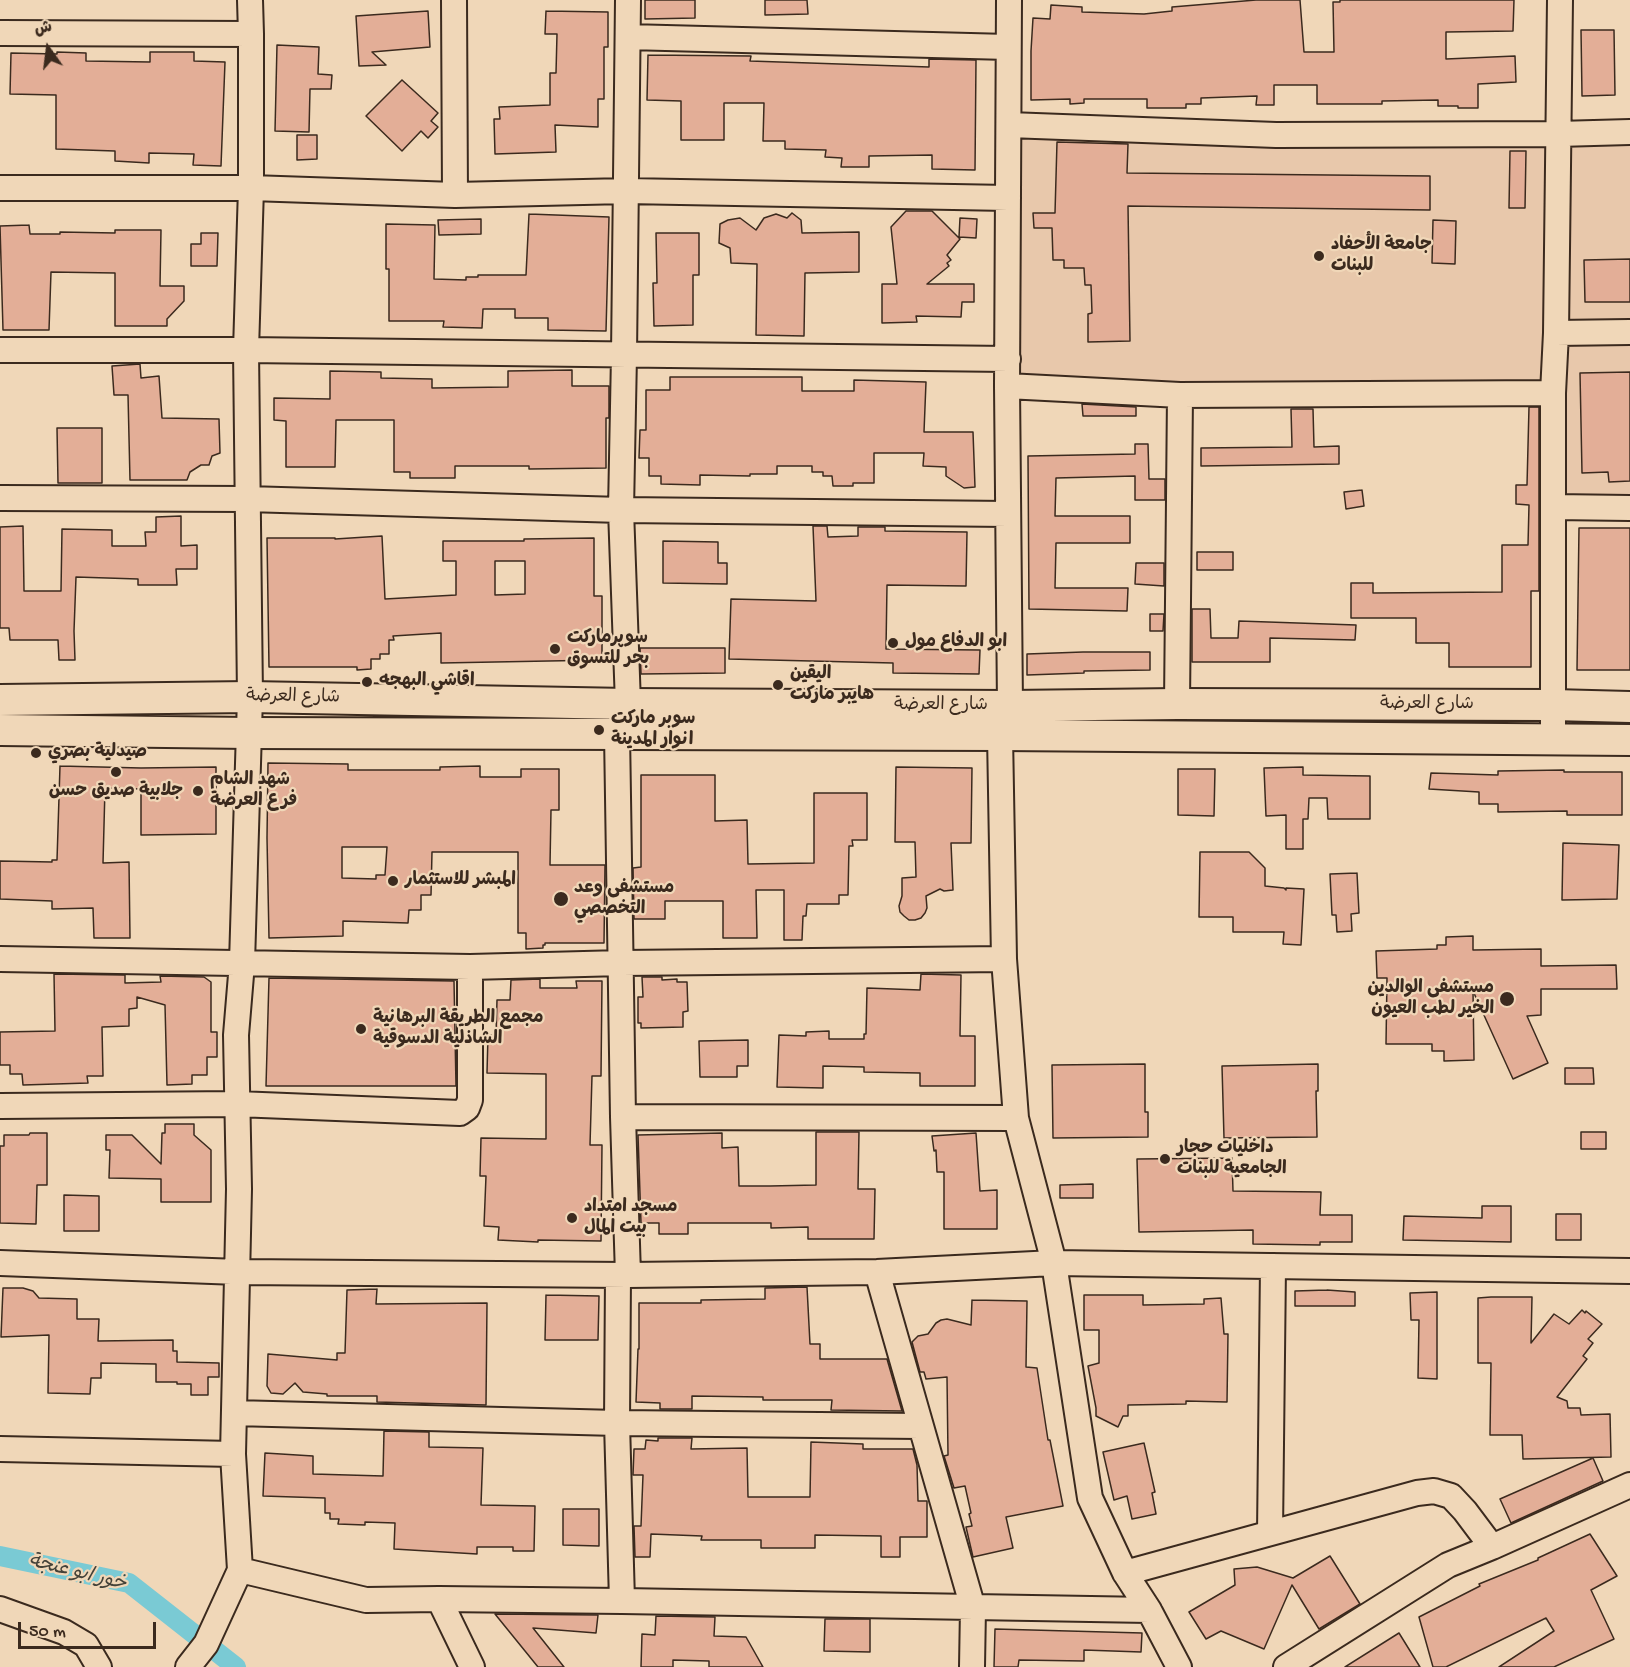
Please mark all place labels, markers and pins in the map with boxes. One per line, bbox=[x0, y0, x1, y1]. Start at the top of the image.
place label: جامعة الأحفاد للبنات bbox=[1331, 235, 1432, 278]
marker: جامعة الأحفاد للبنات bbox=[1312, 249, 1326, 263]
place label: سوپرمارکت بحر للتسوق bbox=[567, 628, 649, 670]
place label: ابو الدفاع مول bbox=[905, 632, 1007, 654]
marker: ابو الدفاع مول bbox=[886, 636, 900, 650]
marker: سوپرمارکت بحر للتسوق bbox=[548, 642, 562, 656]
place label: اليقين هايبر ماركت bbox=[790, 664, 874, 706]
place label: اقاشي البهجه bbox=[379, 671, 475, 693]
marker: اقاشي البهجه bbox=[360, 675, 374, 689]
marker: اليقين هايبر ماركت bbox=[771, 678, 785, 692]
place label: سوبر ماركت انوار المدينة bbox=[611, 709, 695, 752]
marker: سوبر ماركت انوار المدينة bbox=[592, 723, 606, 737]
place label: صيدلية بصري bbox=[48, 742, 147, 764]
marker: صيدلية بصري bbox=[29, 746, 43, 760]
marker: جلابية صديق حسن bbox=[109, 765, 123, 779]
place label: شهد الشام فرع العرضة bbox=[210, 770, 297, 812]
place label: جلابية صديق حسن bbox=[49, 781, 183, 803]
marker: شهد الشام فرع العرضة bbox=[191, 784, 205, 798]
place label: المبشر للاستثمار bbox=[405, 870, 516, 892]
marker: المبشر للاستثمار bbox=[386, 874, 400, 888]
place label: مستشفى وعد التخصصي bbox=[574, 878, 674, 920]
marker: مستشفى وعد التخصصي bbox=[552, 890, 570, 908]
place label: مستشفى الوالدين الخير لطب العيون bbox=[1368, 978, 1494, 1020]
marker: مستشفى الوالدين الخير لطب العيون bbox=[1498, 990, 1516, 1008]
place label: مجمع الطريقة البرهانية الشاذلية الدسوقية bbox=[373, 1008, 544, 1050]
marker: مجمع الطريقة البرهانية الشاذلية الدسوقية bbox=[354, 1022, 368, 1036]
place label: داخليات حجار الجامعية للبنات bbox=[1177, 1138, 1287, 1180]
marker: داخليات حجار الجامعية للبنات bbox=[1158, 1152, 1172, 1166]
place label: مسجد امتداد بيت المال bbox=[584, 1197, 677, 1240]
marker: مسجد امتداد بيت المال bbox=[565, 1211, 579, 1225]

